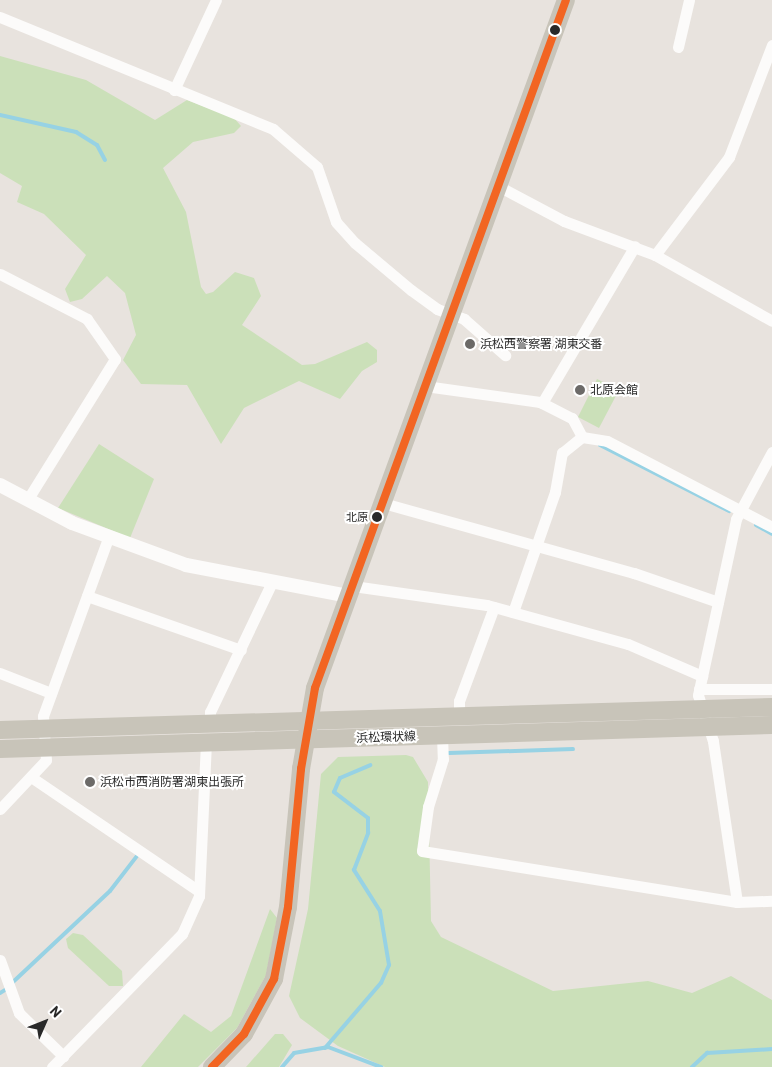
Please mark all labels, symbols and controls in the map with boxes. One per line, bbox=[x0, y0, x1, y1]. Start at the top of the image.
unlabelled marker bbox=[550, 25, 560, 35]
place label: 浜松西警察署 湖東交番 bbox=[480, 337, 602, 351]
marker: 浜松西警察署 湖東交番 bbox=[464, 338, 476, 350]
place label: 北原会館 bbox=[590, 383, 638, 397]
marker: 北原会館 bbox=[574, 384, 586, 396]
place label: 北原 bbox=[346, 510, 368, 524]
marker: 北原 bbox=[372, 512, 382, 522]
street label: 浜松環状線 bbox=[356, 729, 416, 745]
place label: 浜松市西消防署湖東出張所 bbox=[100, 775, 244, 789]
marker: 浜松市西消防署湖東出張所 bbox=[84, 776, 96, 788]
north arrow bbox=[20, 997, 70, 1047]
text: N bbox=[47, 1002, 65, 1020]

